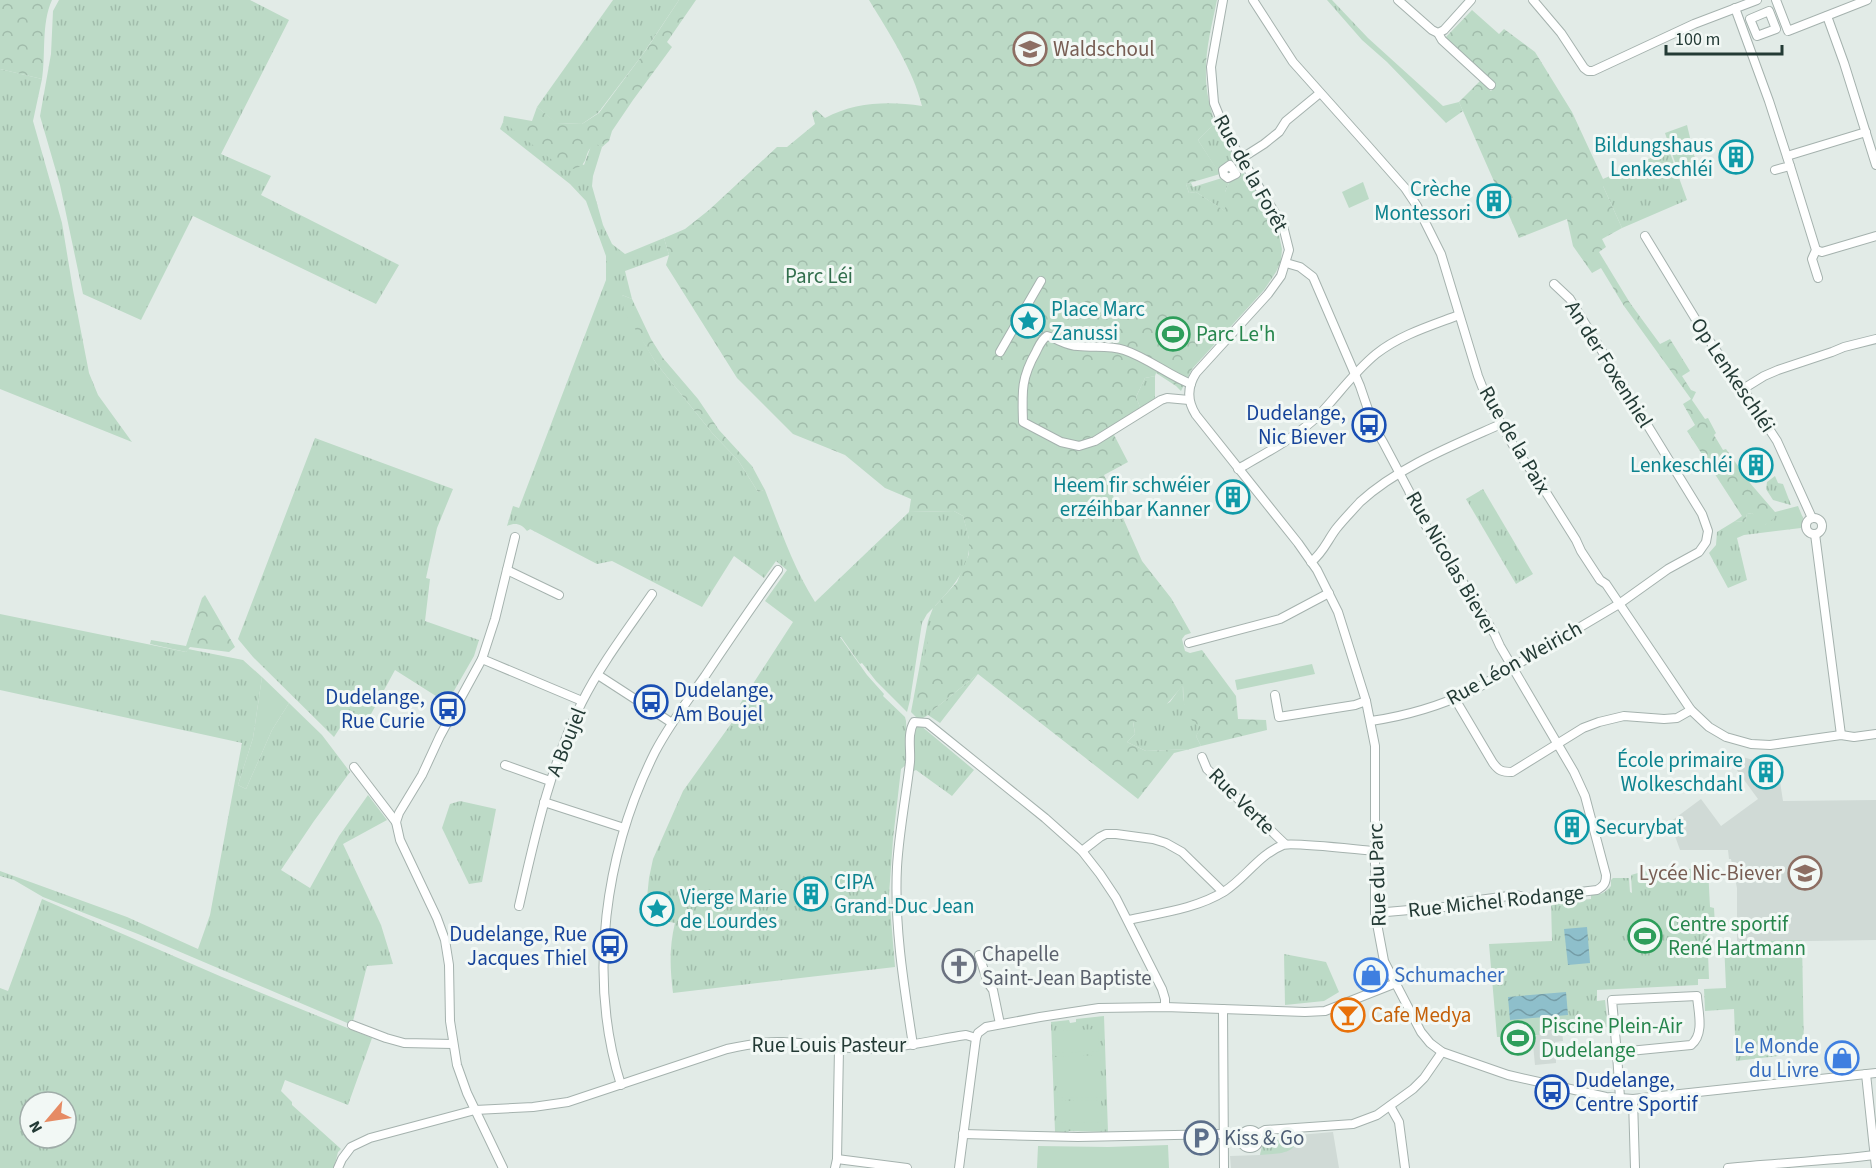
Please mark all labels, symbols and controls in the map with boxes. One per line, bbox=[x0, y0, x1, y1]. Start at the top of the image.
scale bar bbox=[1666, 18, 1782, 56]
text: 100 m bbox=[1675, 27, 1720, 52]
school or university icon: Waldschoul bbox=[1012, 31, 1048, 67]
place label: Waldschoul bbox=[1053, 34, 1155, 64]
street label: Rue de la Forêt bbox=[1206, 109, 1296, 237]
place label: Bildungshaus Lenkeschléi bbox=[1594, 130, 1713, 184]
building icon: Bildungshaus Lenkeschléi bbox=[1718, 139, 1754, 175]
place label: Crèche Montessori bbox=[1374, 174, 1471, 228]
building icon: Crèche Montessori bbox=[1476, 183, 1512, 219]
park label: Parc Léi bbox=[785, 261, 853, 291]
place label: Place Marc Zanussi bbox=[1051, 294, 1146, 348]
street label: An der Foxenhiel bbox=[1558, 295, 1660, 433]
place icon: Place Marc Zanussi bbox=[1010, 303, 1046, 339]
street label: Op Lenkeschléi bbox=[1683, 312, 1783, 438]
sports icon: Parc Le'h bbox=[1155, 316, 1191, 352]
place label: Parc Le'h bbox=[1196, 319, 1275, 349]
street label: Rue de la Paix bbox=[1472, 380, 1558, 500]
place label: Dudelange, Nic Biever bbox=[1246, 398, 1347, 452]
bus stop icon: Dudelange, Nic Biever bbox=[1351, 407, 1387, 443]
building icon: Lenkeschléi bbox=[1738, 447, 1774, 483]
place label: Lenkeschléi bbox=[1630, 450, 1733, 480]
place label: Heem fir schwéier erzéihbar Kanner bbox=[1053, 470, 1211, 524]
building icon: Heem fir schwéier erzéihbar Kanner bbox=[1215, 479, 1251, 515]
street label: Rue Nicolas Biever bbox=[1399, 485, 1506, 641]
street label: Rue Léon Weirich bbox=[1441, 613, 1587, 713]
place label: Dudelange, Am Boujel bbox=[674, 675, 774, 729]
place label: Dudelange, Rue Curie bbox=[325, 682, 425, 736]
bus stop icon: Dudelange, Am Boujel bbox=[633, 684, 669, 720]
bus stop icon: Dudelange, Rue Curie bbox=[430, 691, 466, 727]
street label: A Boujel bbox=[539, 703, 593, 781]
place label: École primaire Wolkeschdahl bbox=[1617, 745, 1743, 799]
building icon: École primaire Wolkeschdahl bbox=[1748, 754, 1784, 790]
street label: Rue Verte bbox=[1202, 761, 1282, 841]
building icon: Securybat bbox=[1554, 809, 1590, 845]
place label: Securybat bbox=[1595, 812, 1684, 842]
street label: Rue du Parc bbox=[1360, 822, 1394, 927]
school or university icon: Lycée Nic-Biever bbox=[1787, 855, 1823, 891]
place label: Lycée Nic-Biever bbox=[1639, 858, 1783, 888]
place label: CIPA Grand-Duc Jean bbox=[834, 867, 974, 921]
building icon: CIPA Grand-Duc Jean bbox=[793, 876, 829, 912]
street label: Rue Michel Rodange bbox=[1406, 877, 1586, 925]
place label: Vierge Marie de Lourdes bbox=[680, 882, 787, 936]
place icon: Vierge Marie de Lourdes bbox=[639, 891, 675, 927]
place label: Centre sportif René Hartmann bbox=[1668, 909, 1806, 963]
sports icon: Centre sportif René Hartmann bbox=[1627, 918, 1663, 954]
place label: Dudelange, Rue Jacques Thiel bbox=[449, 919, 587, 973]
bus stop icon: Dudelange, Rue Jacques Thiel bbox=[592, 928, 628, 964]
place label: Chapelle Saint-Jean Baptiste bbox=[982, 939, 1152, 993]
church icon: Chapelle Saint-Jean Baptiste bbox=[941, 948, 977, 984]
shop icon: Schumacher bbox=[1353, 957, 1389, 993]
place label: Schumacher bbox=[1394, 960, 1505, 990]
bar icon: Cafe Medya bbox=[1330, 997, 1366, 1033]
place label: Cafe Medya bbox=[1371, 1000, 1471, 1030]
place label: Piscine Plein-Air Dudelange bbox=[1541, 1011, 1683, 1065]
sports icon: Piscine Plein-Air Dudelange bbox=[1500, 1020, 1536, 1056]
street label: Rue Louis Pasteur bbox=[752, 1030, 907, 1060]
place label: Le Monde du Livre bbox=[1734, 1031, 1819, 1085]
shop icon: Le Monde du Livre bbox=[1824, 1040, 1860, 1076]
place label: Dudelange, Centre Sportif bbox=[1575, 1065, 1698, 1119]
bus stop icon: Dudelange, Centre Sportif bbox=[1534, 1074, 1570, 1110]
north arrow bbox=[18, 1090, 78, 1150]
text: N bbox=[24, 1117, 48, 1137]
parking icon: Kiss & Go bbox=[1183, 1120, 1219, 1156]
place label: Kiss & Go bbox=[1224, 1123, 1304, 1153]

